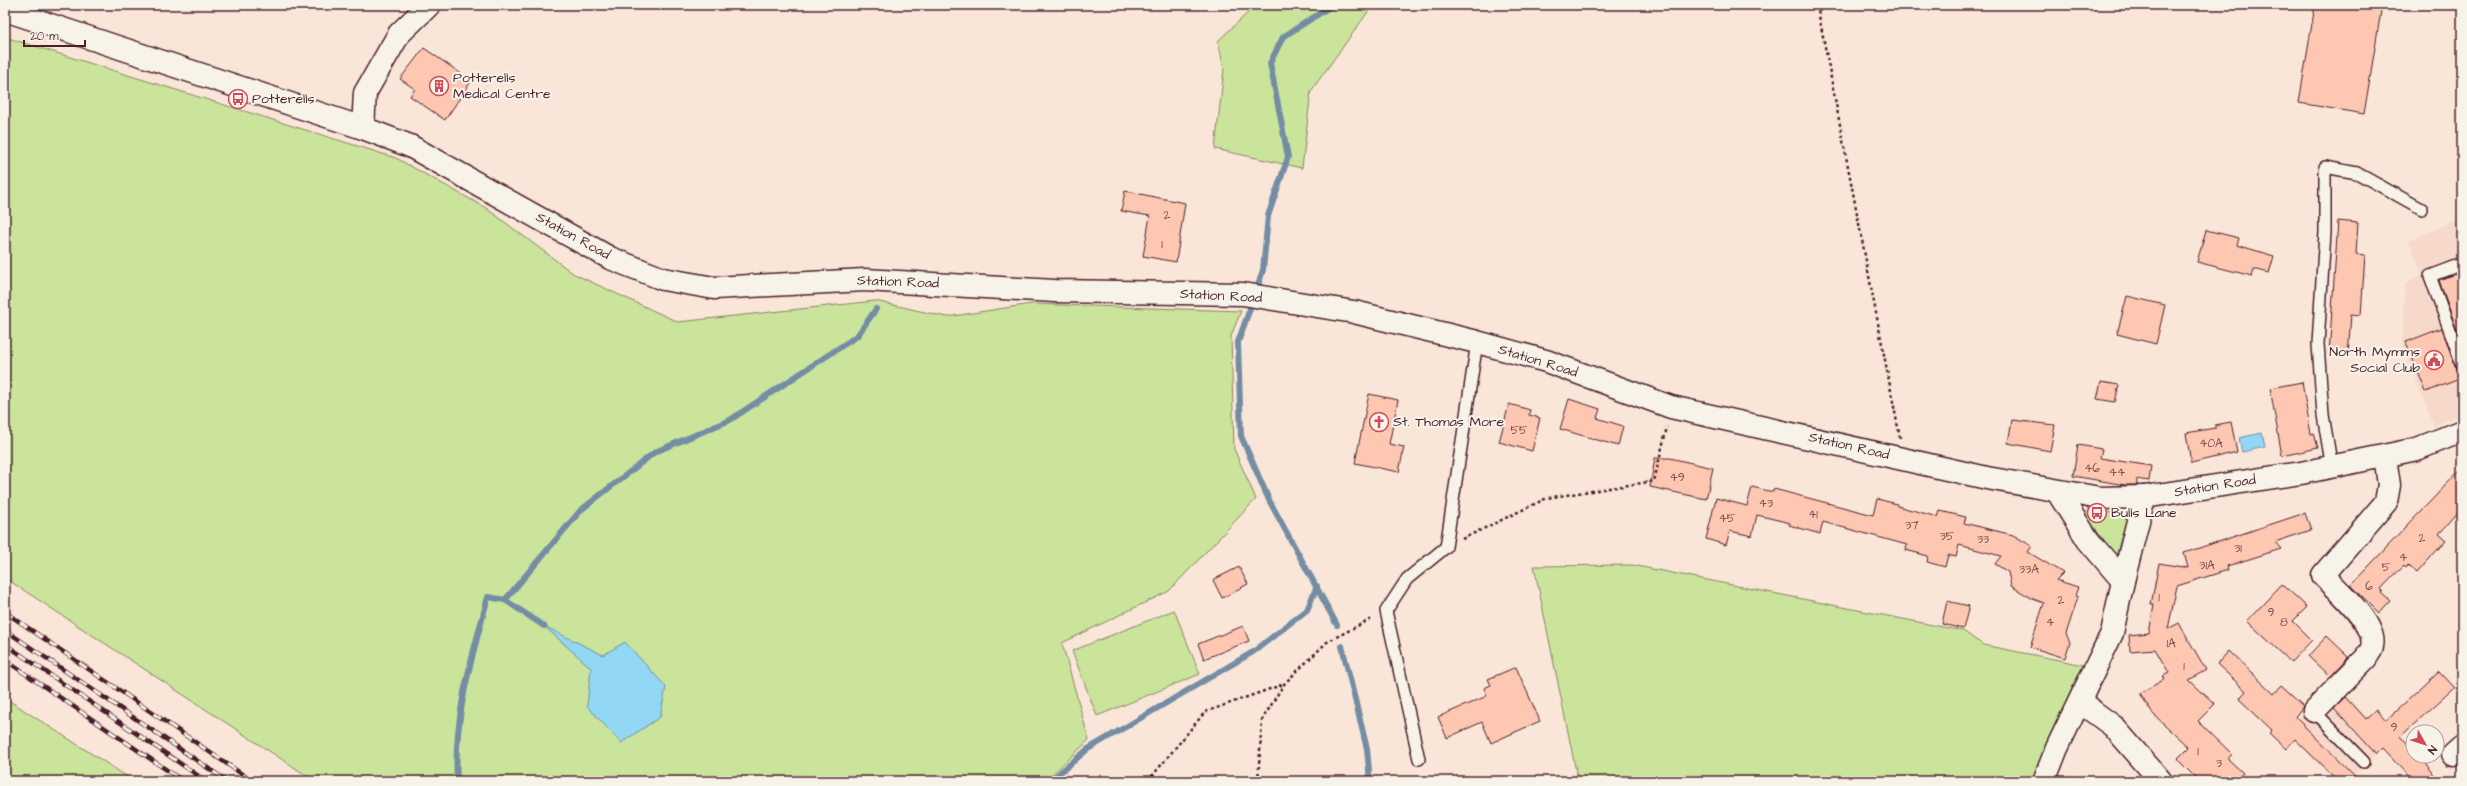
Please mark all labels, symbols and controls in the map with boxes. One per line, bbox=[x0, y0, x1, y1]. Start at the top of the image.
scale bar bbox=[24, 22, 85, 48]
text: 20 m bbox=[30, 28, 59, 45]
place label: Potterells Medical Centre bbox=[453, 68, 551, 104]
building icon: Potterells Medical Centre bbox=[428, 75, 450, 97]
bus stop icon: Potterells bbox=[227, 88, 249, 110]
place label: Potterells bbox=[252, 89, 314, 109]
street label: Station Road bbox=[532, 207, 614, 265]
house number: 2 bbox=[1164, 207, 1171, 224]
house number: 1 bbox=[1161, 236, 1163, 253]
street label: Station Road bbox=[857, 271, 939, 293]
street label: Station Road bbox=[1179, 284, 1263, 308]
street label: Station Road bbox=[1496, 339, 1580, 383]
place label: North Mymms Social Club bbox=[2329, 342, 2420, 378]
public building icon: North Mymms Social Club bbox=[2423, 349, 2445, 371]
church icon: St. Thomas More bbox=[1368, 411, 1390, 433]
place label: St. Thomas More bbox=[1393, 412, 1505, 432]
house number: 55 bbox=[1511, 422, 1528, 439]
street label: Station Road bbox=[1807, 427, 1891, 465]
house number: 40A bbox=[2199, 435, 2223, 452]
house number: 46 bbox=[2084, 460, 2100, 477]
house number: 44 bbox=[2109, 464, 2125, 481]
house number: 49 bbox=[1670, 469, 1685, 486]
street label: Station Road bbox=[2173, 470, 2257, 502]
house number: 43 bbox=[1759, 495, 1773, 512]
bus stop icon: Bulls Lane bbox=[2086, 502, 2108, 524]
place label: Bulls Lane bbox=[2111, 503, 2177, 523]
house number: 41 bbox=[1808, 506, 1818, 523]
house number: 45 bbox=[1719, 510, 1736, 527]
house number: 37 bbox=[1905, 517, 1919, 534]
house number: 35 bbox=[1940, 528, 1955, 545]
house number: 2 bbox=[2419, 530, 2426, 547]
house number: 33 bbox=[1977, 531, 1989, 548]
house number: 31 bbox=[2234, 540, 2242, 557]
house number: 4 bbox=[2399, 549, 2407, 566]
house number: 31A bbox=[2199, 557, 2215, 574]
house number: 5 bbox=[2382, 559, 2391, 576]
house number: 33A bbox=[2019, 561, 2039, 578]
house number: 6 bbox=[2365, 578, 2373, 595]
house number: 1 bbox=[2158, 589, 2160, 606]
house number: 2 bbox=[2058, 592, 2065, 609]
house number: 9 bbox=[2268, 604, 2275, 621]
house number: 4 bbox=[2046, 614, 2054, 631]
house number: 8 bbox=[2280, 614, 2288, 631]
house number: 1A bbox=[2166, 635, 2176, 652]
house number: 1 bbox=[2183, 658, 2185, 675]
house number: 9 bbox=[2391, 719, 2398, 736]
north arrow bbox=[2405, 724, 2445, 764]
house number: 1 bbox=[2197, 743, 2199, 760]
text: N bbox=[2424, 743, 2440, 757]
house number: 3 bbox=[2216, 755, 2222, 772]

